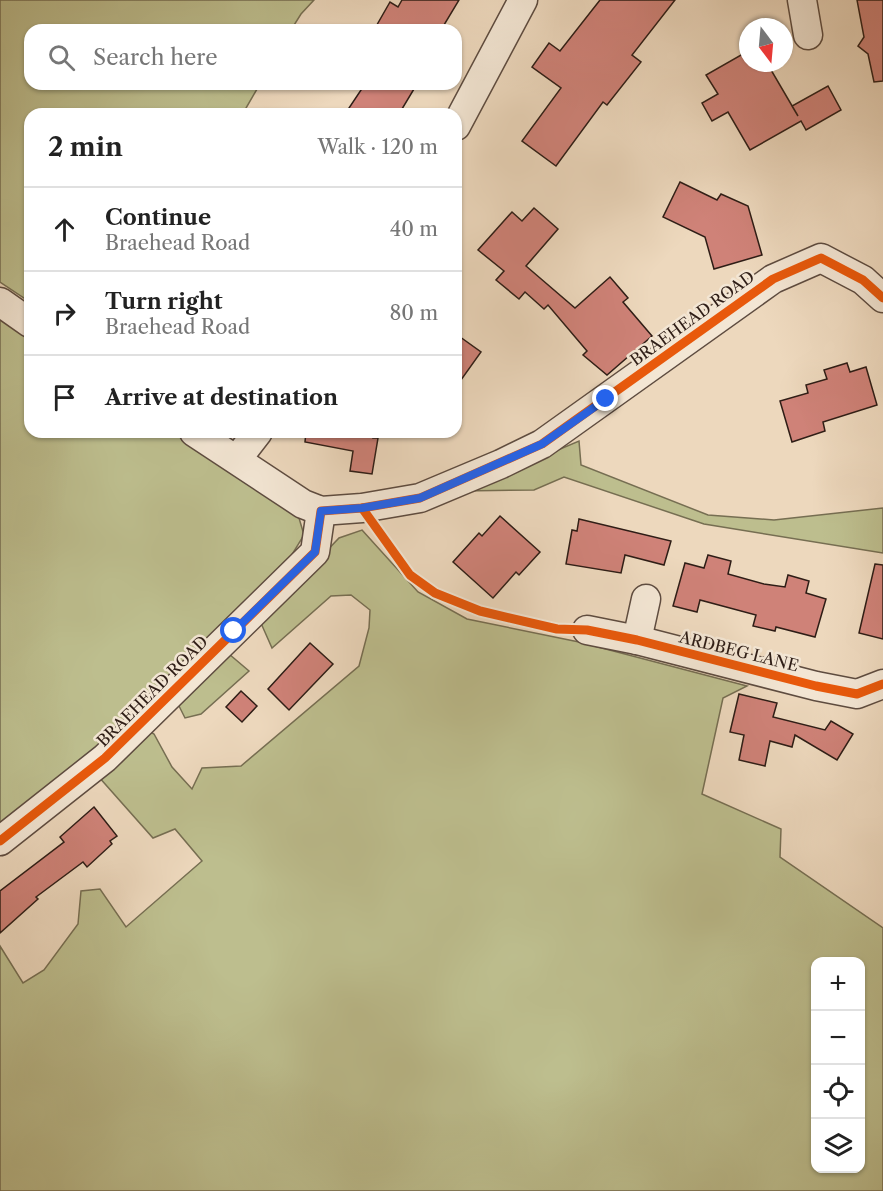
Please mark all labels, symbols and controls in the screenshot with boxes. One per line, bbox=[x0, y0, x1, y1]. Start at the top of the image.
north arrow bbox=[739, 18, 793, 72]
search box bbox=[24, 24, 462, 90]
icon: search bbox=[45, 41, 78, 74]
text: Search here bbox=[93, 44, 218, 71]
text: 2 min bbox=[48, 131, 123, 163]
text: Walk · 120 m bbox=[317, 135, 438, 159]
text: Continue bbox=[105, 204, 211, 231]
icon: ahead bbox=[48, 213, 81, 246]
text: 40 m bbox=[390, 217, 438, 241]
text: Braehead Road bbox=[105, 231, 250, 255]
street label: BRAEHEAD ROAD bbox=[626, 266, 758, 370]
text: Turn right bbox=[105, 288, 223, 315]
icon: right bbox=[48, 297, 81, 330]
text: 80 m bbox=[390, 301, 438, 325]
text: Braehead Road bbox=[105, 315, 250, 339]
icon: arrive bbox=[48, 381, 81, 414]
text: Arrive at destination bbox=[105, 384, 338, 411]
route end bbox=[592, 385, 618, 411]
route start bbox=[220, 617, 246, 643]
street label: ARDBEG LANE bbox=[676, 626, 801, 675]
street label: BRAEHEAD ROAD bbox=[92, 631, 212, 751]
map controls bbox=[811, 957, 865, 1173]
button: + bbox=[811, 957, 865, 1011]
button: − bbox=[811, 1011, 865, 1065]
button: locate bbox=[811, 1065, 865, 1119]
button: layers bbox=[811, 1119, 865, 1173]

